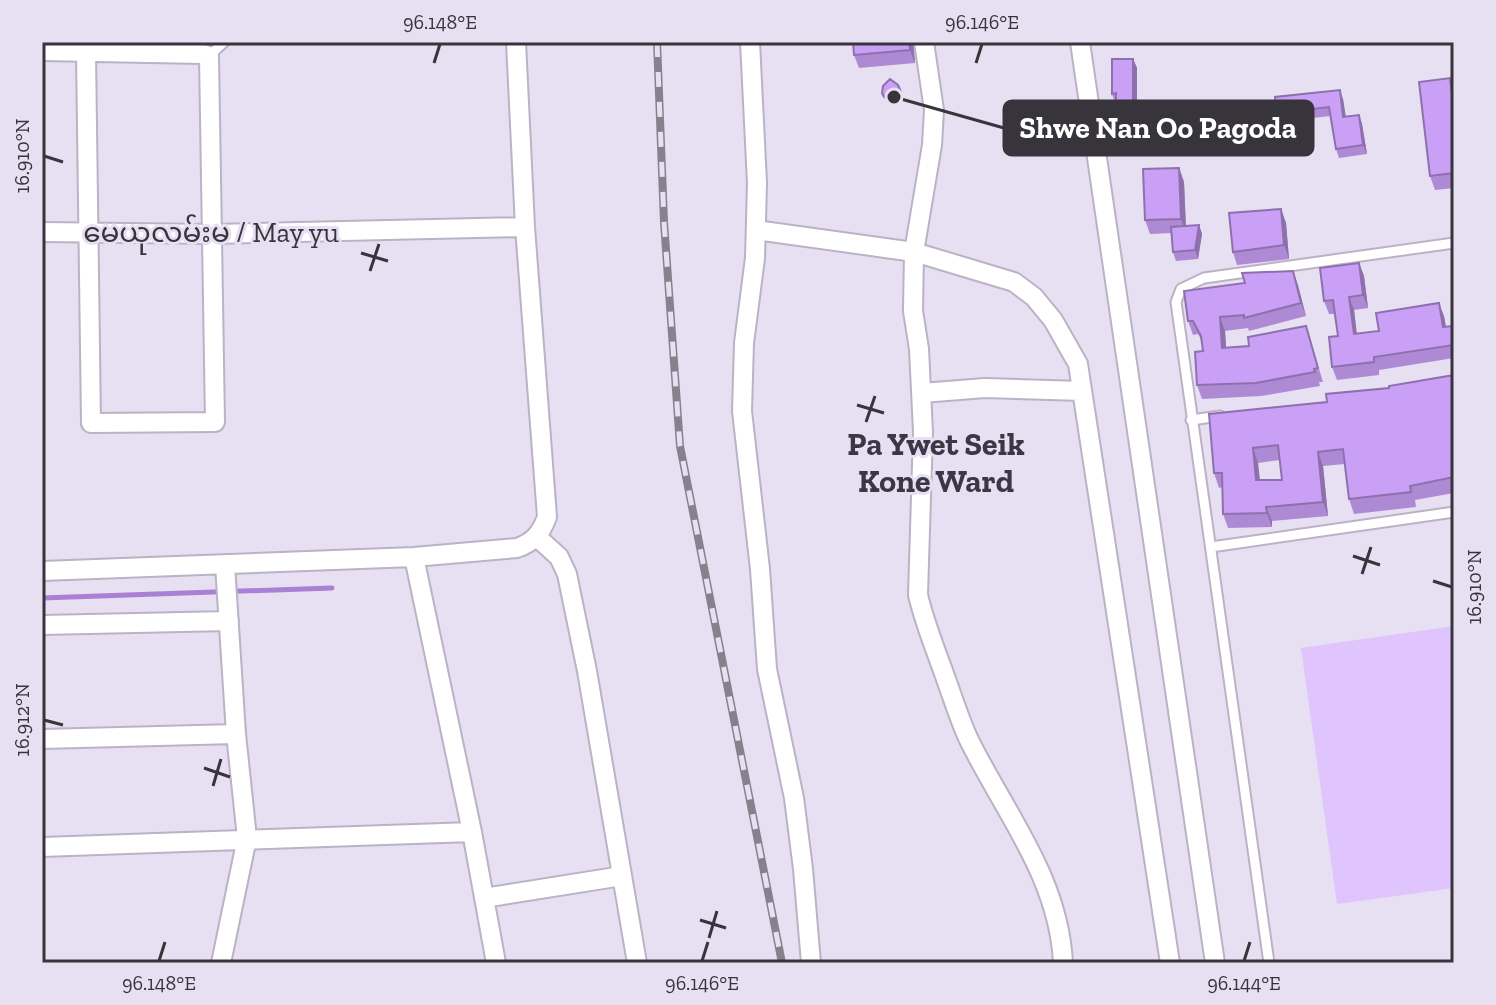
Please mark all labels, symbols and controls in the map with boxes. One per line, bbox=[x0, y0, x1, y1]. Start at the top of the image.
text: 96.148°E bbox=[403, 10, 477, 34]
text: 96.146°E bbox=[945, 10, 1019, 34]
callout: Shwe Nan Oo Pagoda bbox=[1004, 101, 1313, 155]
text: Shwe Nan Oo Pagoda bbox=[1019, 110, 1297, 146]
text: 16.910°N bbox=[10, 118, 34, 193]
street label: မေယုလမ်းမ / May yu bbox=[83, 214, 339, 255]
district label: Pa Ywet Seik Kone Ward bbox=[847, 425, 1025, 500]
text: 16.910°N bbox=[1462, 549, 1486, 624]
text: 16.912°N bbox=[10, 683, 34, 757]
text: 96.148°E bbox=[122, 971, 196, 995]
text: 96.146°E bbox=[665, 971, 739, 995]
text: 96.144°E bbox=[1207, 971, 1281, 995]

